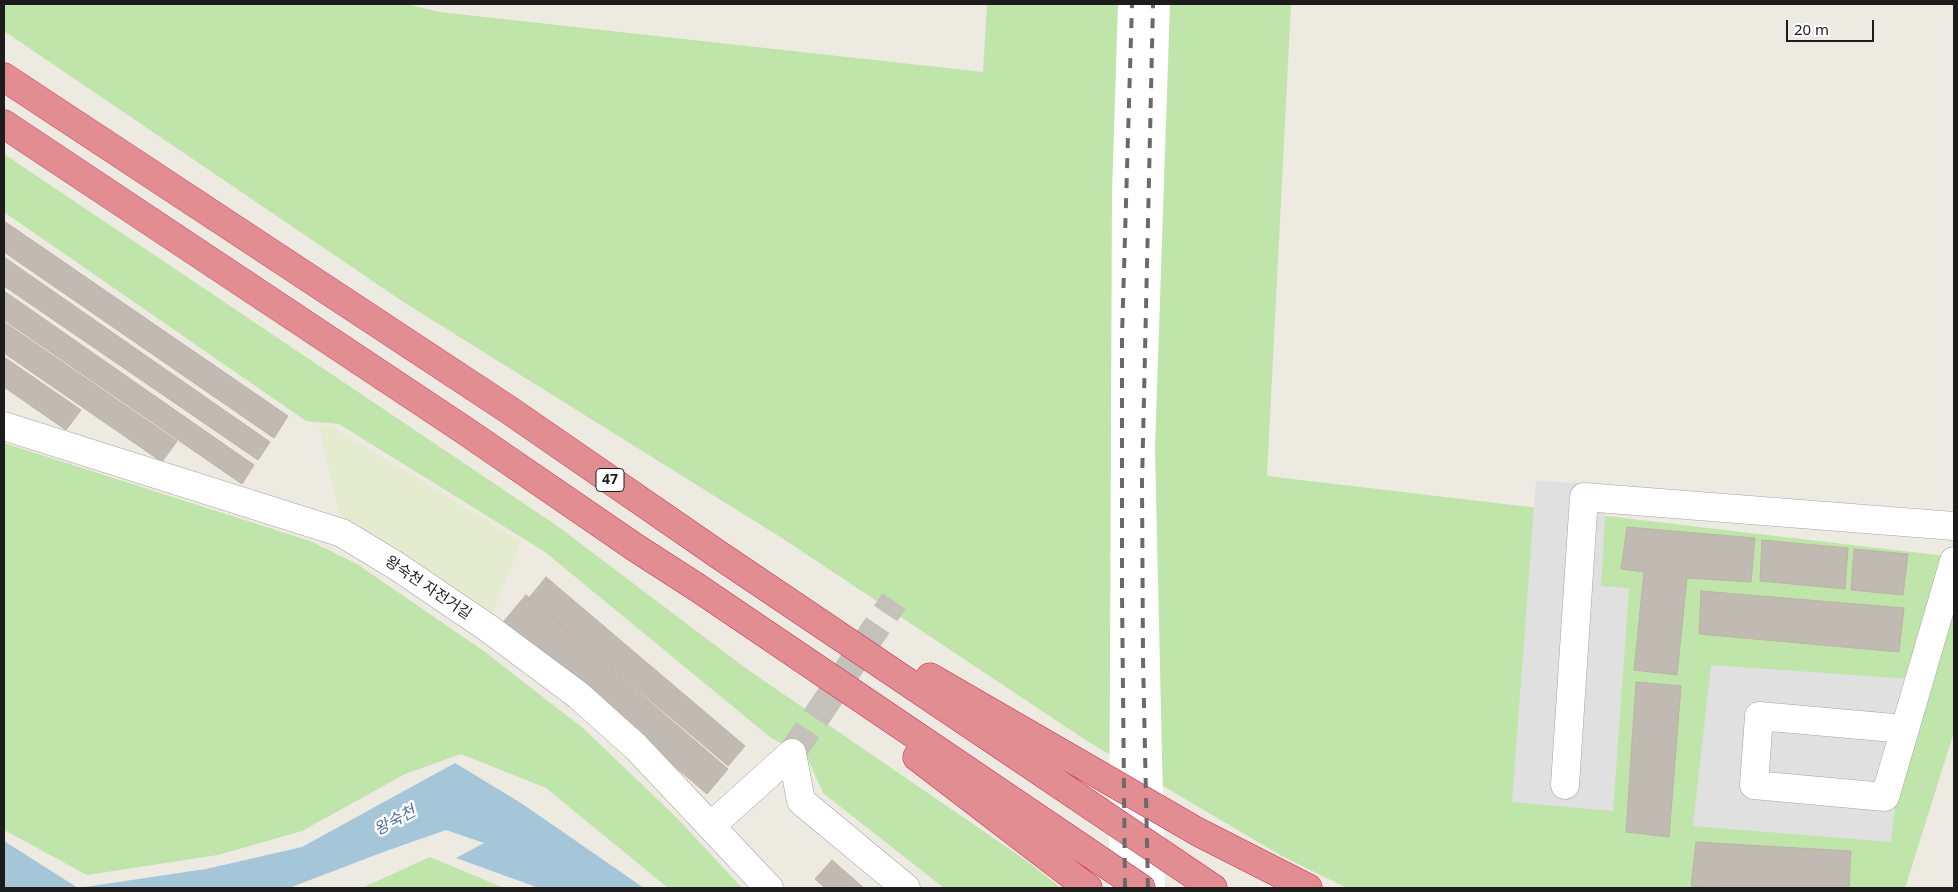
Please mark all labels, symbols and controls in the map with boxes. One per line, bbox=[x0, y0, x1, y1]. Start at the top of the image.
scale bar bbox=[1788, 10, 1876, 42]
text: 20 m bbox=[1794, 19, 1829, 39]
road number: 47 bbox=[596, 468, 624, 492]
street label: 왕숙천 자전거길 bbox=[381, 552, 475, 624]
water label: 왕숙천 bbox=[371, 802, 419, 840]

